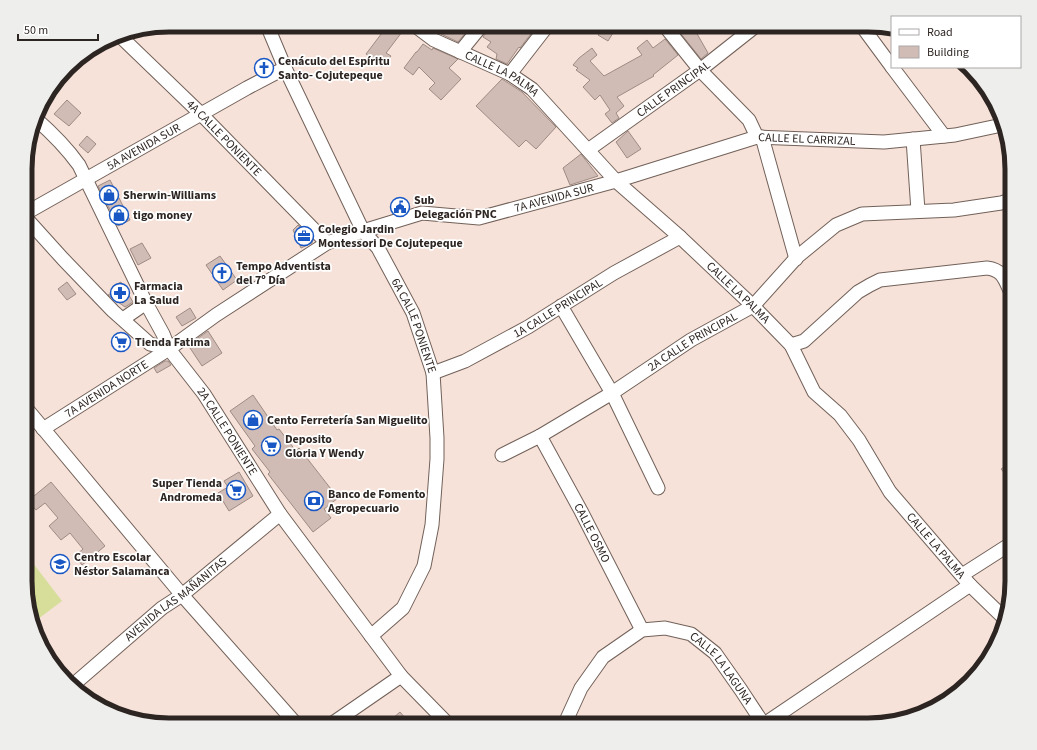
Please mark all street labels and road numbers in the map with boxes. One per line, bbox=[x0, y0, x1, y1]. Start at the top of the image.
street label: CALLE LA PALMA bbox=[462, 46, 544, 101]
street label: CALLE PRINCIPAL bbox=[633, 57, 714, 121]
street label: 4A CALLE PONIENTE bbox=[183, 96, 266, 180]
street label: 5A AVENIDA SUR bbox=[104, 119, 183, 174]
street label: CALLE EL CARRIZAL bbox=[758, 129, 856, 149]
street label: 7A AVENIDA SUR bbox=[512, 179, 596, 217]
street label: CALLE LA PALMA bbox=[703, 258, 774, 328]
street label: 1A CALLE PRINCIPAL bbox=[510, 274, 606, 342]
street label: 6A CALLE PONIENTE bbox=[387, 275, 441, 375]
street label: 2A CALLE PRINCIPAL bbox=[644, 308, 740, 375]
street label: 7A AVENIDA NORTE bbox=[61, 356, 151, 422]
street label: 2A CALLE PONIENTE bbox=[193, 384, 262, 478]
street label: CALLE OSMO bbox=[570, 500, 615, 566]
street label: CALLE LA PALMA bbox=[903, 509, 970, 583]
street label: AVENIDA LAS MAÑANITAS bbox=[121, 553, 230, 645]
street label: CALLE LA LAGUNA bbox=[686, 628, 757, 708]

